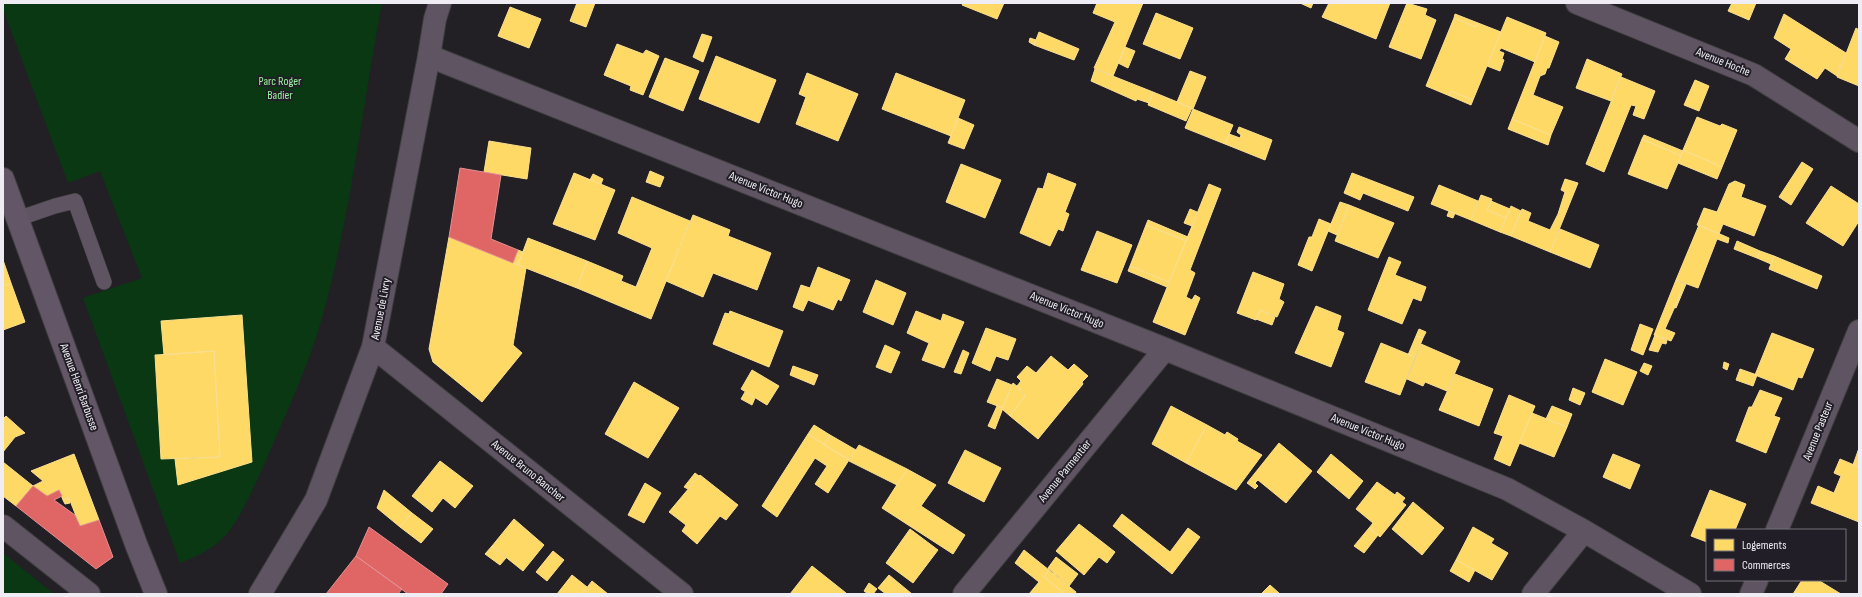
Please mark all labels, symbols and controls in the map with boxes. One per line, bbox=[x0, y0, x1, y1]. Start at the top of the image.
street label: Avenue Hoche bbox=[1693, 44, 1752, 80]
park label: Parc Roger Badier bbox=[259, 74, 302, 103]
street label: Avenue Victor Hugo bbox=[726, 168, 805, 212]
street label: Avenue de Livry bbox=[367, 277, 394, 342]
street label: Avenue Victor Hugo bbox=[1027, 288, 1106, 332]
street label: Avenue Henri Barbusse bbox=[56, 340, 102, 433]
street label: Avenue Pasteur bbox=[1799, 399, 1837, 463]
street label: Avenue Victor Hugo bbox=[1328, 410, 1407, 454]
street label: Avenue Bruno Bancher bbox=[487, 436, 568, 506]
street label: Avenue Parmentier bbox=[1035, 436, 1095, 506]
legend bbox=[1706, 529, 1846, 581]
text: Logements bbox=[1742, 538, 1786, 553]
text: Commerces bbox=[1742, 558, 1790, 573]

